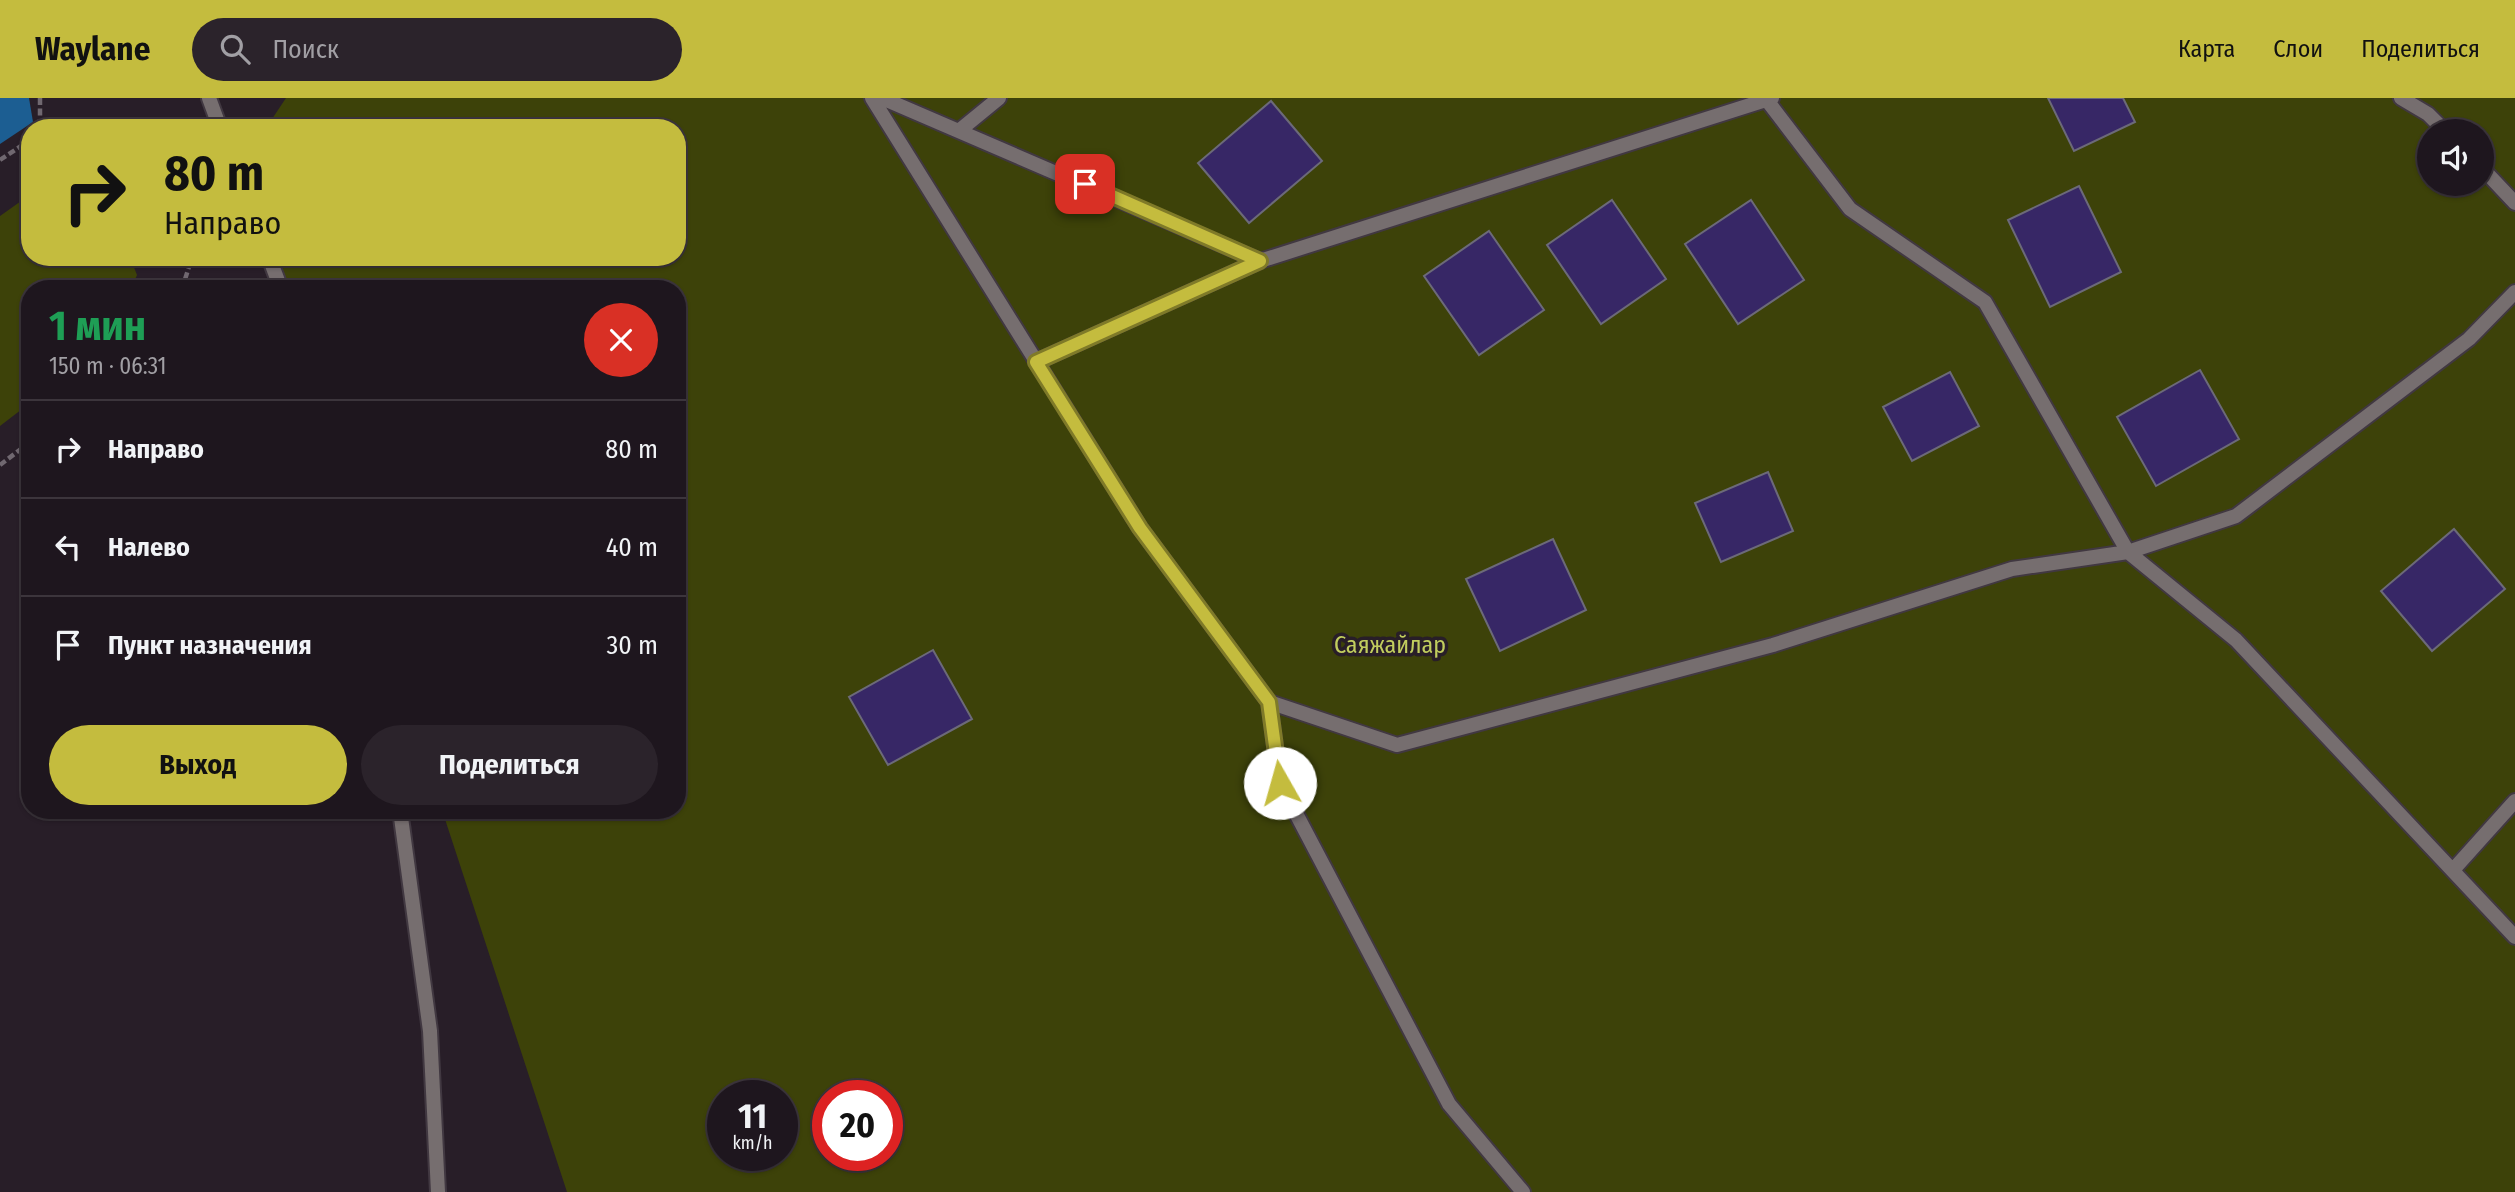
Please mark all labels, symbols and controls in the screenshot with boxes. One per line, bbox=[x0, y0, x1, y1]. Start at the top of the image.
search box bbox=[192, 18, 682, 81]
text: Waylane bbox=[35, 29, 150, 69]
icon: search bbox=[216, 30, 254, 68]
text: Поиск bbox=[272, 34, 339, 65]
text: Карта bbox=[2178, 35, 2235, 63]
text: Слои bbox=[2273, 35, 2323, 63]
text: Поделиться bbox=[2361, 35, 2480, 63]
map controls bbox=[2417, 119, 2494, 196]
button: sound bbox=[2417, 119, 2494, 196]
text: 80 m bbox=[164, 144, 264, 203]
icon: right bbox=[49, 147, 140, 238]
pin bbox=[1055, 154, 1115, 214]
icon: arrive bbox=[1066, 165, 1104, 203]
text: Направо bbox=[164, 204, 281, 242]
text: 1 мин bbox=[49, 301, 146, 351]
button: close bbox=[584, 303, 658, 377]
text: 150 m · 06:31 bbox=[49, 352, 167, 380]
icon: right bbox=[49, 430, 87, 468]
text: Направо bbox=[108, 434, 204, 465]
text: 80 m bbox=[605, 434, 658, 465]
icon: left bbox=[49, 528, 87, 566]
text: Налево bbox=[108, 532, 190, 563]
text: 40 m bbox=[606, 532, 658, 563]
icon: arrive bbox=[49, 626, 87, 664]
text: Пункт назначения bbox=[108, 630, 312, 661]
text: 30 m bbox=[607, 630, 658, 661]
park label: Саяжайлар bbox=[1334, 631, 1446, 659]
button: Выход bbox=[49, 725, 347, 805]
button: Поделиться bbox=[361, 725, 658, 805]
position arrow bbox=[1243, 746, 1317, 820]
speed limit sign: 20 bbox=[812, 1080, 903, 1171]
text: 11 bbox=[738, 1095, 767, 1137]
text: km/h bbox=[732, 1132, 773, 1154]

